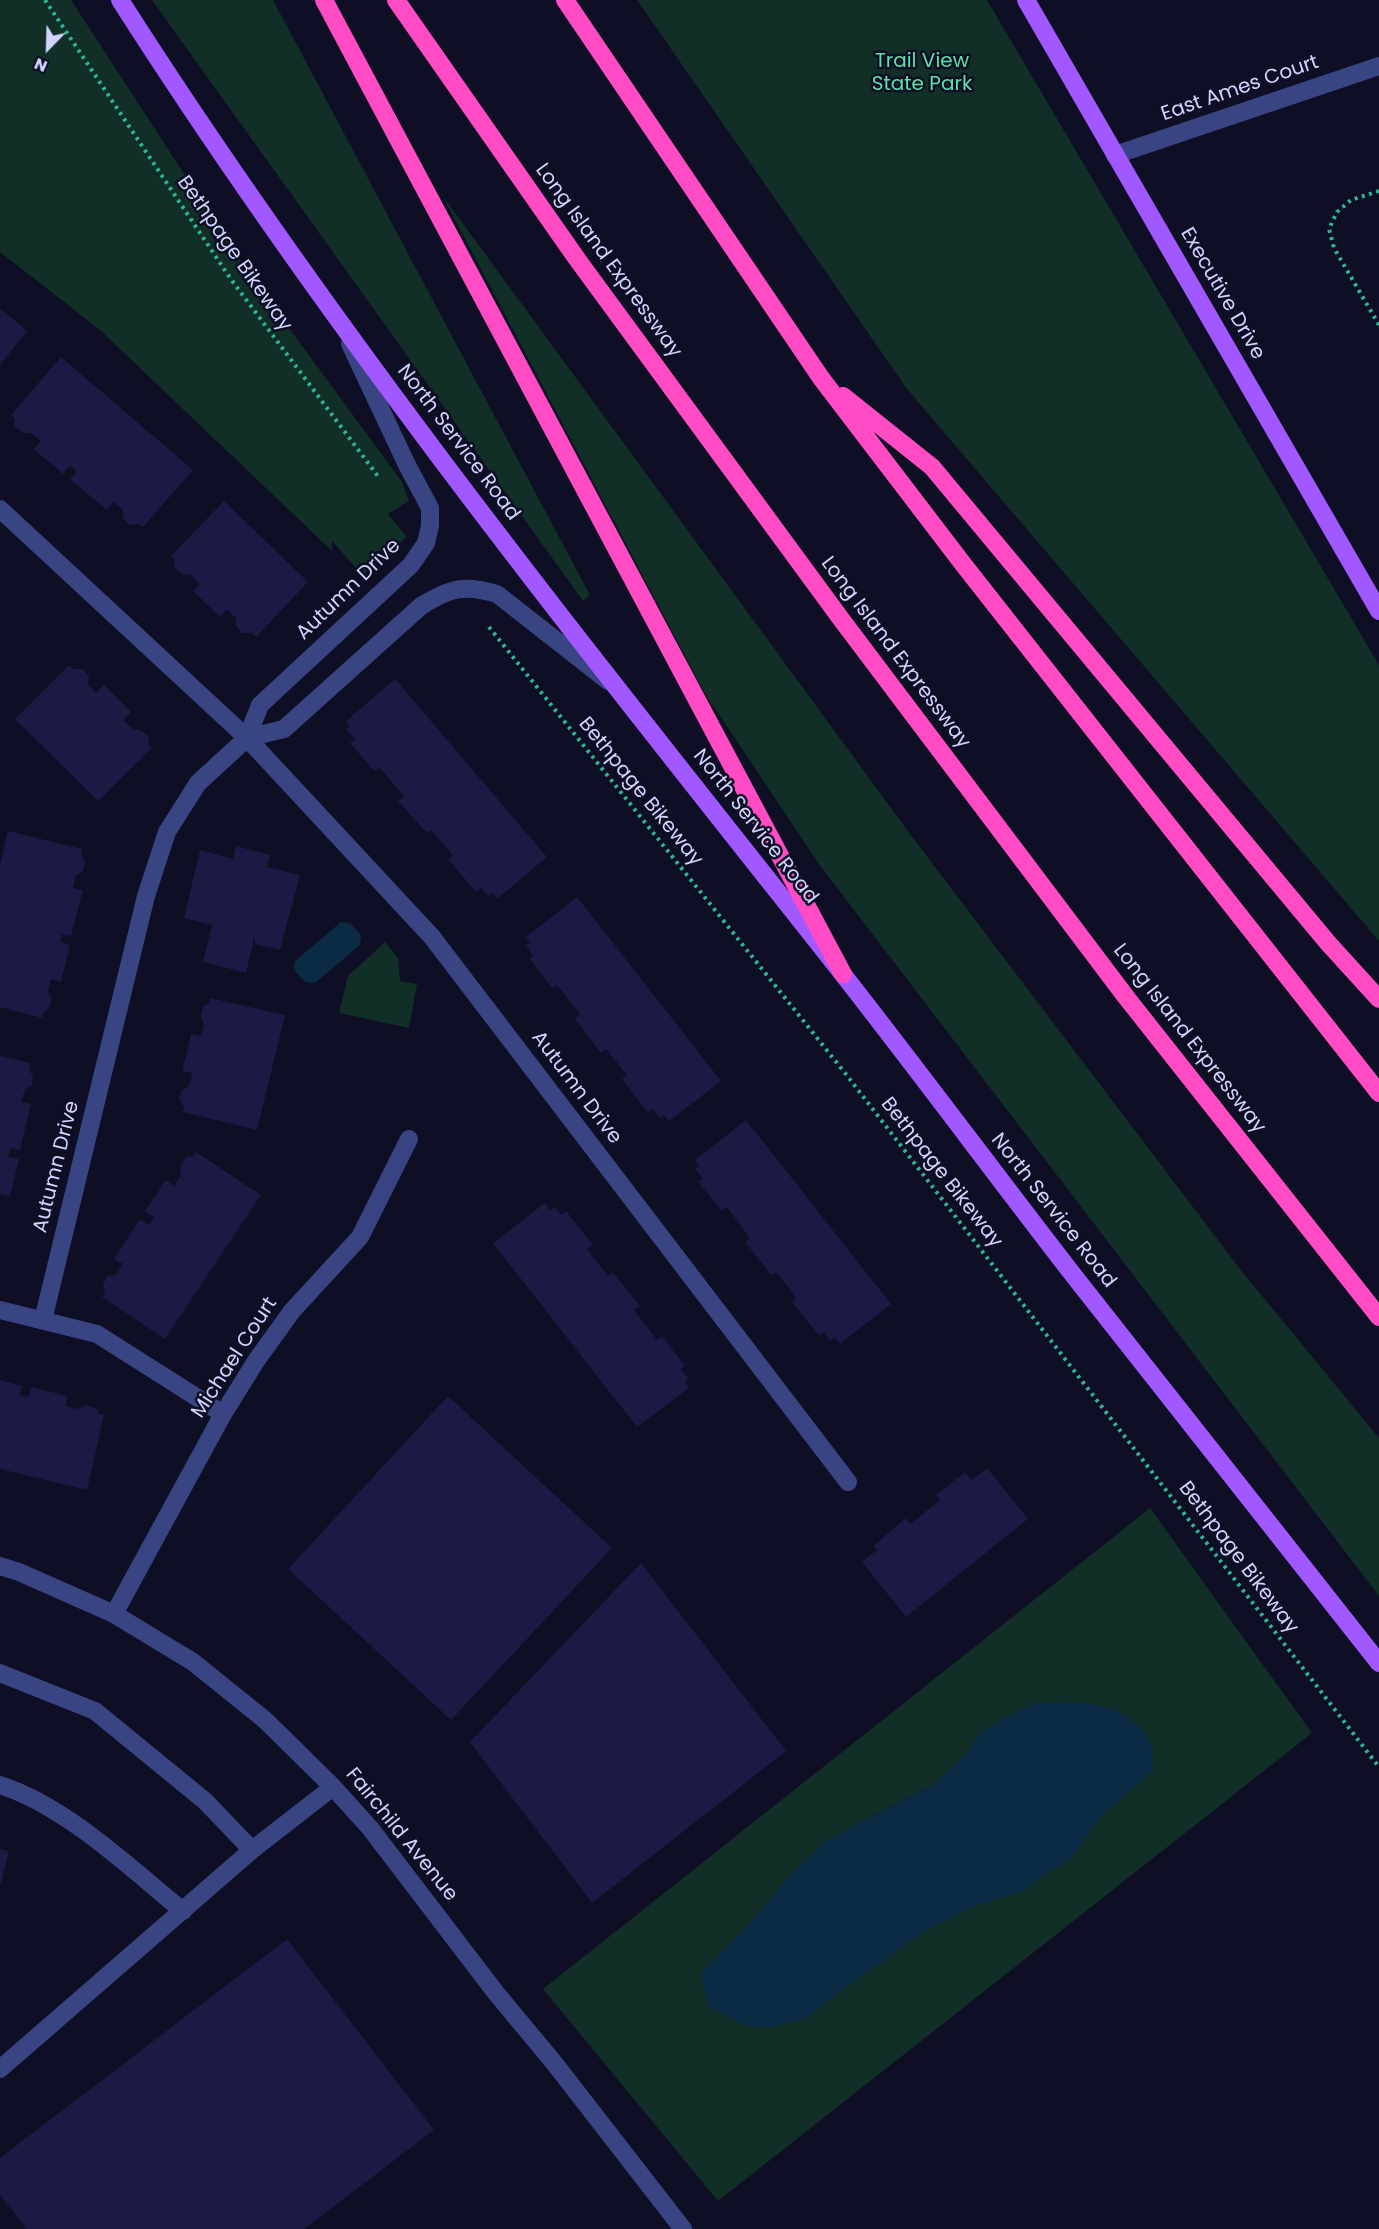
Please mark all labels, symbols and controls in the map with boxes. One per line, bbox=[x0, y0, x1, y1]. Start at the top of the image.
north arrow bbox=[18, 18, 78, 78]
park label: Trail View State Park bbox=[872, 50, 972, 97]
street label: East Ames Court bbox=[1158, 51, 1322, 127]
text: N bbox=[31, 52, 51, 78]
street label: Long Island Expressway bbox=[530, 159, 686, 363]
street label: Bethpage Bikeway bbox=[171, 172, 297, 336]
street label: Executive Drive bbox=[1174, 224, 1270, 364]
street label: North Service Road bbox=[391, 360, 525, 526]
street label: Autumn Drive bbox=[292, 534, 406, 646]
street label: Long Island Expressway bbox=[815, 552, 975, 754]
street label: Bethpage Bikeway bbox=[573, 713, 707, 871]
street label: North Service Road bbox=[687, 745, 823, 909]
street label: Long Island Expressway bbox=[1108, 939, 1270, 1139]
street label: Autumn Drive bbox=[526, 1027, 626, 1149]
street label: Bethpage Bikeway bbox=[875, 1093, 1007, 1253]
street label: Autumn Drive bbox=[29, 1098, 85, 1236]
street label: North Service Road bbox=[985, 1129, 1121, 1293]
street label: Michael Court bbox=[187, 1293, 283, 1423]
street label: Bethpage Bikeway bbox=[1173, 1477, 1303, 1639]
street label: Fairchild Avenue bbox=[340, 1763, 462, 1907]

